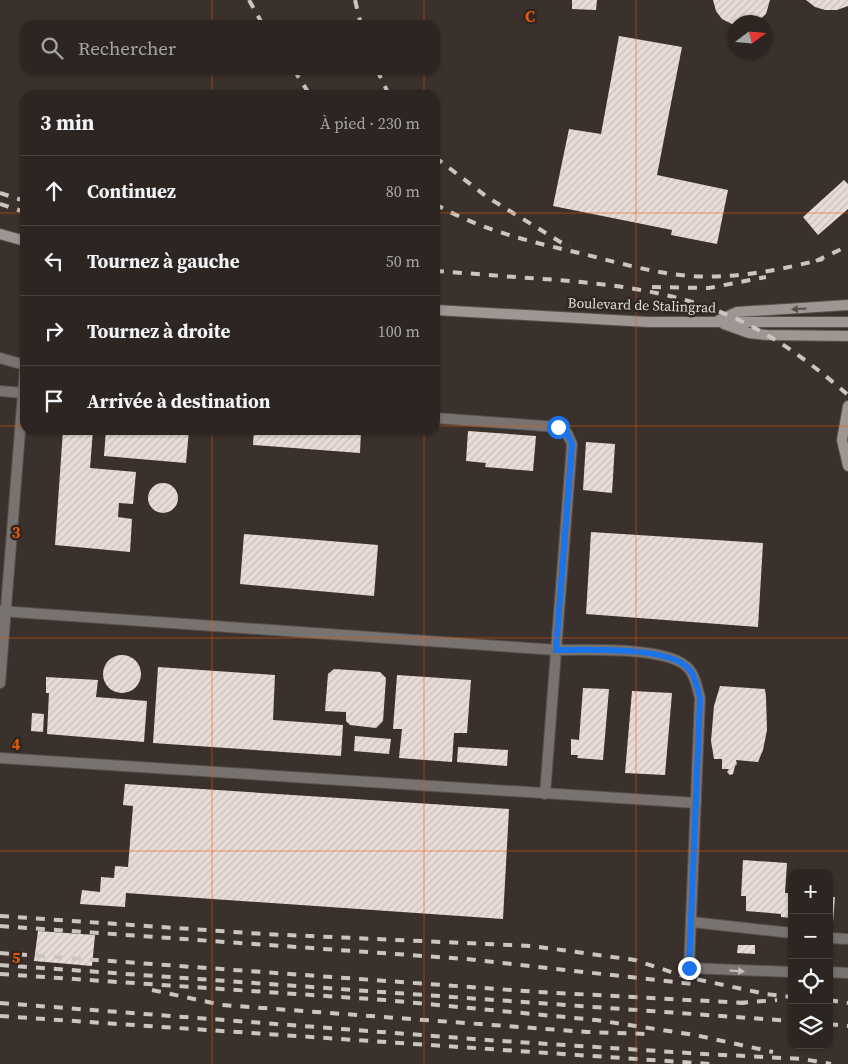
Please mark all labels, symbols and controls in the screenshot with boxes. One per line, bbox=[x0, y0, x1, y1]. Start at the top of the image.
text: C bbox=[525, 5, 535, 27]
north arrow bbox=[728, 15, 773, 60]
search box bbox=[20, 20, 440, 75]
icon: search bbox=[38, 34, 66, 62]
text: Rechercher bbox=[78, 35, 176, 61]
text: 3 min bbox=[40, 108, 95, 137]
text: À pied · 230 m bbox=[320, 112, 420, 134]
icon: ahead bbox=[40, 177, 68, 205]
text: Continuez bbox=[87, 178, 176, 204]
text: 80 m bbox=[386, 180, 420, 202]
icon: left bbox=[40, 247, 68, 275]
text: Tournez à gauche bbox=[87, 248, 240, 274]
text: 50 m bbox=[386, 250, 420, 272]
street label: Boulevard de Stalingrad bbox=[567, 292, 717, 318]
one-way arrow bbox=[791, 305, 807, 313]
icon: right bbox=[40, 317, 68, 345]
text: Tournez à droite bbox=[87, 318, 230, 344]
text: 100 m bbox=[378, 320, 420, 342]
icon: arrive bbox=[40, 387, 68, 415]
text: Arrivée à destination bbox=[87, 388, 270, 414]
route start bbox=[547, 416, 570, 439]
text: 3 bbox=[12, 521, 21, 543]
text: 4 bbox=[12, 733, 21, 755]
map controls bbox=[788, 869, 833, 1049]
button: + bbox=[788, 869, 833, 914]
button: − bbox=[788, 914, 833, 959]
text: 5 bbox=[12, 946, 21, 968]
route end bbox=[678, 957, 701, 980]
button: locate bbox=[788, 959, 833, 1004]
one-way arrow bbox=[730, 967, 746, 975]
button: layers bbox=[788, 1004, 833, 1049]

